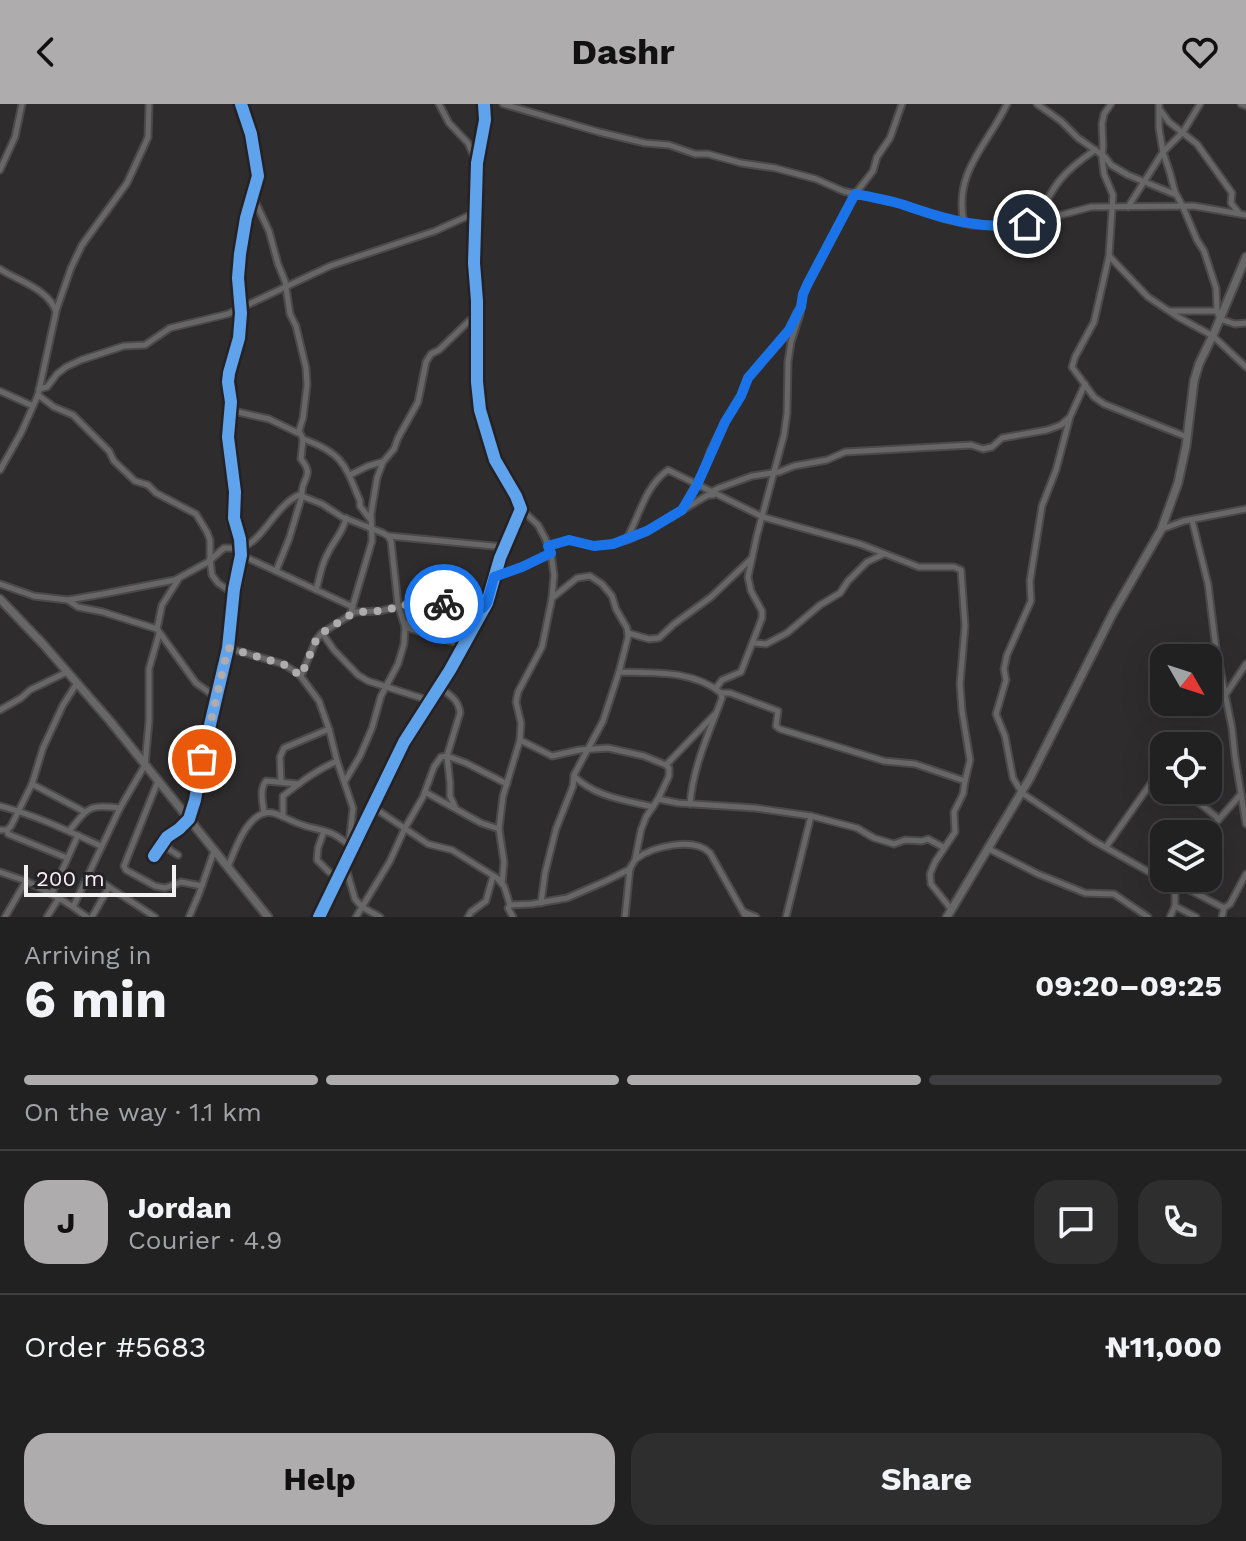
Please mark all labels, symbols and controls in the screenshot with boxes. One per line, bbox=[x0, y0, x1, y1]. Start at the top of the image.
icon: back bbox=[24, 30, 68, 74]
icon: heart bbox=[1178, 30, 1222, 74]
text: Dashr bbox=[571, 31, 675, 73]
pin bbox=[993, 190, 1061, 258]
icon: home bbox=[1005, 202, 1049, 246]
courier bbox=[404, 564, 484, 644]
icon: bike bbox=[422, 582, 466, 626]
north arrow bbox=[1150, 644, 1222, 716]
map controls bbox=[1150, 644, 1222, 892]
pin bbox=[168, 725, 236, 793]
button: locate bbox=[1150, 732, 1222, 804]
icon: bag bbox=[180, 737, 224, 781]
button: layers bbox=[1150, 820, 1222, 892]
scale bar bbox=[24, 861, 176, 897]
text: 200 m bbox=[36, 866, 105, 891]
text: Arriving in bbox=[24, 940, 152, 970]
text: 09:20–09:25 bbox=[1035, 968, 1222, 1003]
text: 6 min bbox=[24, 969, 167, 1030]
text: On the way · 1.1 km bbox=[24, 1097, 262, 1127]
button: chat bbox=[1034, 1180, 1118, 1264]
button: phone bbox=[1138, 1180, 1222, 1264]
text: Jordan bbox=[128, 1190, 232, 1225]
text: J bbox=[57, 1205, 75, 1240]
text: Courier · 4.9 bbox=[128, 1225, 282, 1255]
text: Order #5683 bbox=[24, 1329, 206, 1364]
text: ₦11,000 bbox=[1105, 1329, 1222, 1364]
button: Help bbox=[24, 1433, 615, 1525]
button: Share bbox=[631, 1433, 1222, 1525]

